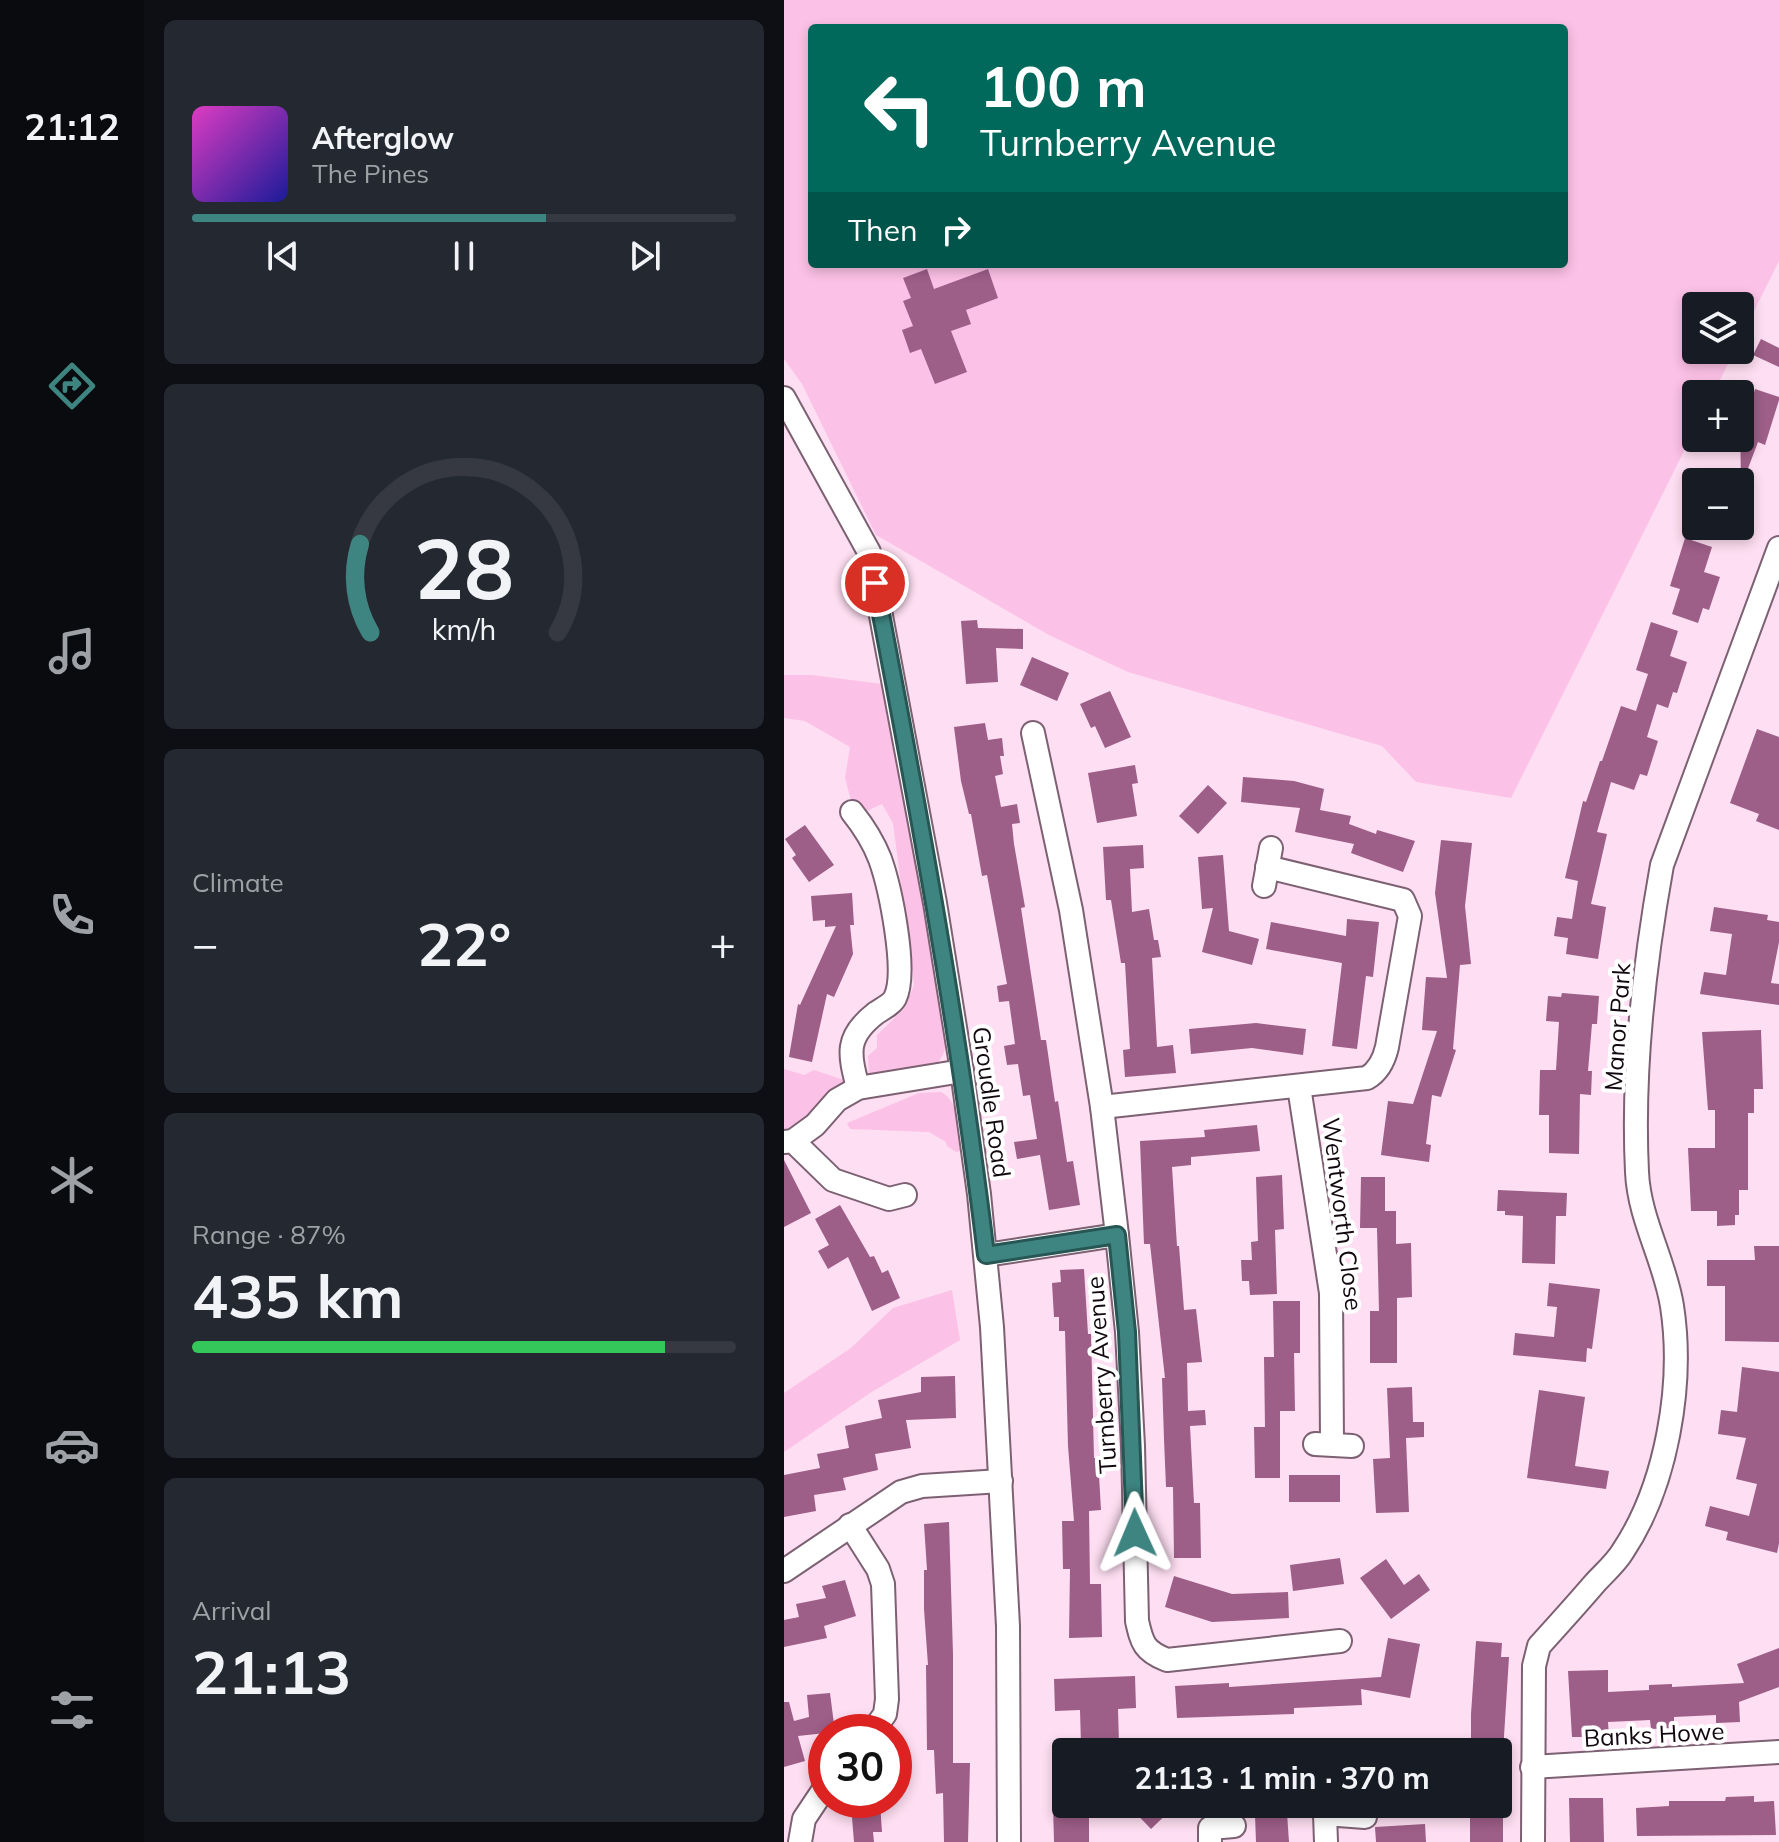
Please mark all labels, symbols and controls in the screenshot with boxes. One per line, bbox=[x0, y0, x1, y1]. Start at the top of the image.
text: 100 m bbox=[980, 51, 1147, 121]
icon: left bbox=[848, 56, 952, 160]
text: 21:12 bbox=[24, 104, 120, 149]
text: Afterglow bbox=[312, 119, 454, 157]
text: Turnberry Avenue bbox=[980, 120, 1276, 165]
text: The Pines bbox=[312, 157, 429, 190]
icon: right bbox=[934, 208, 978, 252]
text: Then bbox=[848, 211, 918, 249]
icon: previous bbox=[261, 234, 305, 278]
icon: pause bbox=[442, 234, 486, 278]
icon: next bbox=[623, 234, 667, 278]
map controls bbox=[1682, 292, 1754, 540]
button: layers bbox=[1682, 292, 1754, 364]
icon: directions bbox=[44, 358, 100, 414]
button: + bbox=[1682, 380, 1754, 452]
button: − bbox=[1682, 468, 1754, 540]
text: 28 bbox=[414, 514, 514, 619]
pin bbox=[841, 549, 909, 617]
icon: arrive bbox=[853, 561, 897, 605]
text: km/h bbox=[432, 611, 496, 647]
icon: music bbox=[44, 623, 100, 679]
text: Climate bbox=[192, 866, 284, 899]
icon: phone bbox=[44, 887, 100, 943]
text: 22° bbox=[417, 906, 511, 981]
text: − bbox=[192, 916, 218, 971]
text: + bbox=[710, 916, 736, 971]
street label: Manor Park bbox=[1598, 961, 1636, 1092]
street label: Groudle Road bbox=[967, 1025, 1017, 1179]
street label: Wentworth Close bbox=[1316, 1116, 1370, 1312]
icon: climate bbox=[44, 1152, 100, 1208]
text: Range · 87% bbox=[192, 1218, 346, 1251]
text: 435 km bbox=[192, 1258, 404, 1333]
street label: Turnberry Avenue bbox=[1079, 1275, 1123, 1475]
icon: car bbox=[44, 1417, 100, 1473]
position arrow bbox=[1093, 1491, 1177, 1575]
text: Arrival bbox=[192, 1594, 272, 1627]
text: 21:13 bbox=[192, 1634, 351, 1709]
icon: filters bbox=[44, 1682, 100, 1738]
speed limit sign: 30 bbox=[808, 1714, 912, 1818]
street label: Banks Howe bbox=[1583, 1715, 1725, 1753]
text: 21:13 · 1 min · 370 m bbox=[1134, 1759, 1430, 1797]

